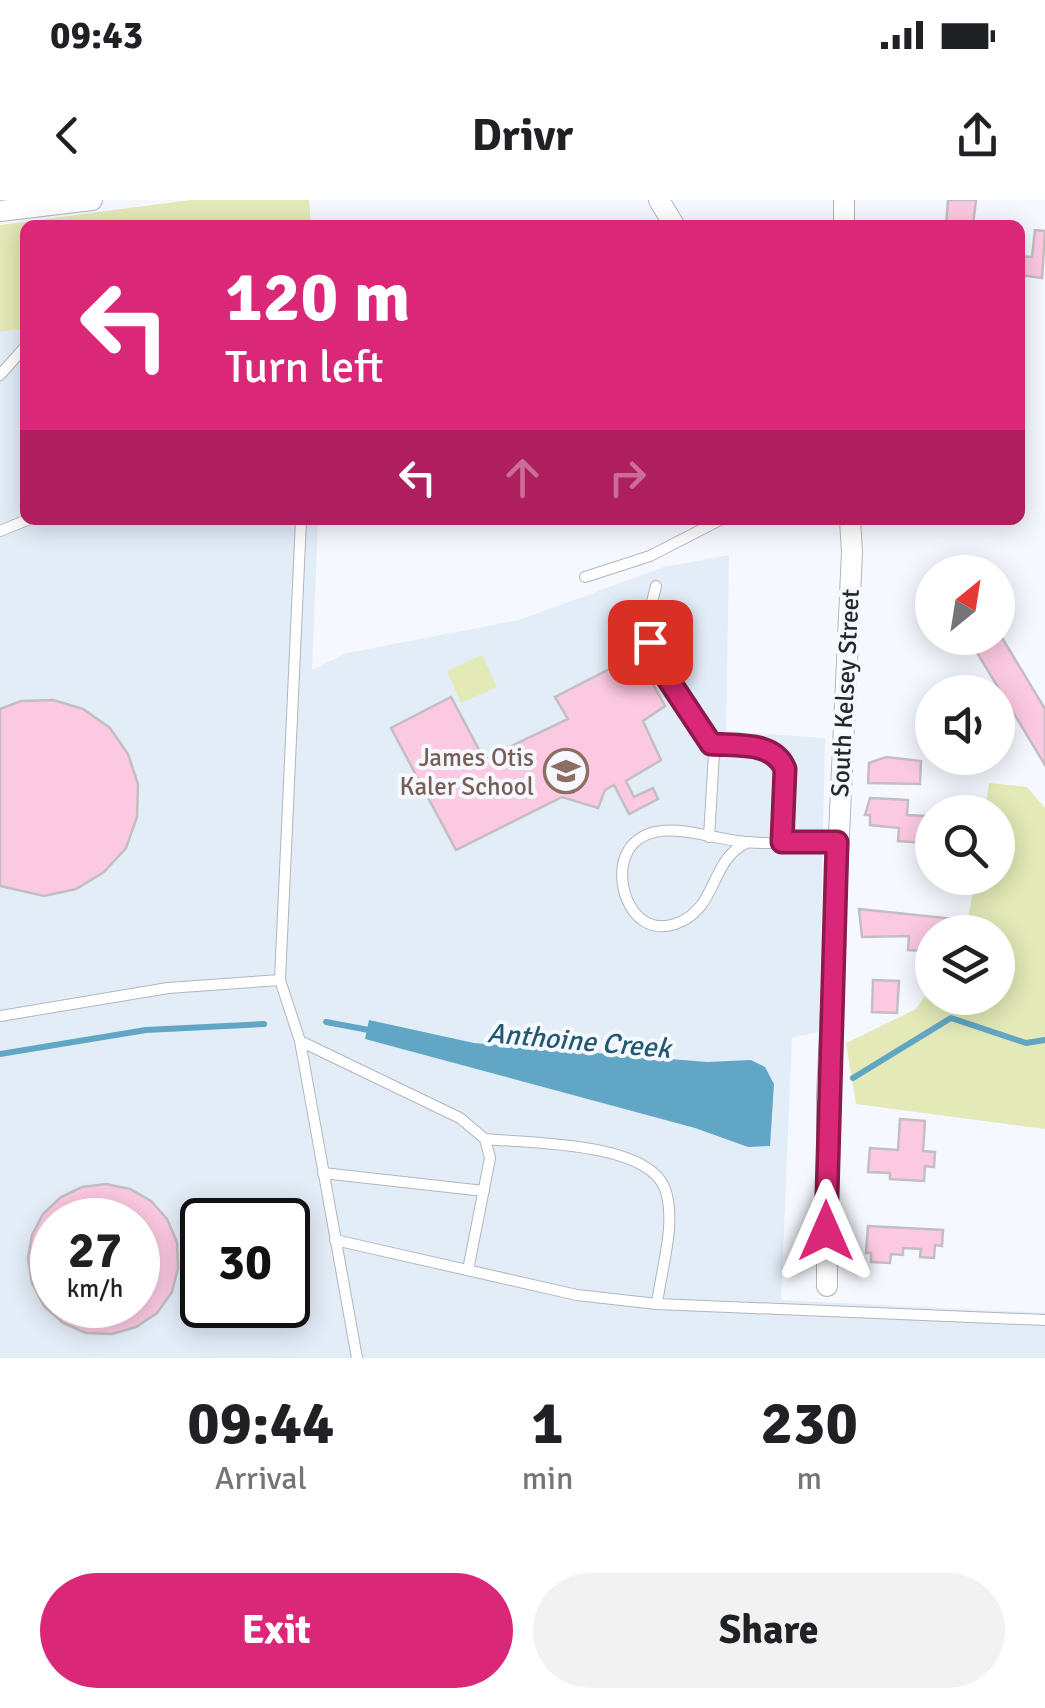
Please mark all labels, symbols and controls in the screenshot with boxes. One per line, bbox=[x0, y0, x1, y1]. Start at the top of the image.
text: 09:43 bbox=[50, 12, 143, 59]
icon: back bbox=[40, 108, 95, 163]
text: Drivr bbox=[472, 108, 573, 163]
icon: share bbox=[950, 108, 1005, 163]
text: 120 m bbox=[225, 254, 410, 340]
icon: left bbox=[60, 260, 190, 390]
text: Turn left bbox=[225, 340, 384, 395]
icon: left bbox=[390, 450, 445, 505]
icon: ahead bbox=[495, 450, 550, 505]
icon: right bbox=[600, 450, 655, 505]
north arrow bbox=[915, 555, 1015, 655]
map controls bbox=[915, 555, 1015, 1015]
street label: South Kelsey Street bbox=[824, 588, 866, 798]
pin bbox=[608, 600, 693, 685]
icon: arrive bbox=[623, 615, 678, 670]
button: sound bbox=[915, 675, 1015, 775]
place label: James Otis Kaler School bbox=[399, 742, 534, 802]
school or university icon: James Otis Kaler School bbox=[543, 748, 589, 794]
button: search bbox=[915, 795, 1015, 895]
button: layers bbox=[915, 915, 1015, 1015]
water label: Anthoine Creek bbox=[486, 1016, 675, 1066]
position arrow bbox=[774, 1179, 878, 1283]
speed limit sign: 30 bbox=[180, 1198, 310, 1328]
text: 27 bbox=[68, 1220, 122, 1282]
text: km/h bbox=[67, 1273, 123, 1304]
text: 09:44 bbox=[187, 1387, 335, 1461]
text: 1 bbox=[531, 1387, 564, 1461]
text: 230 bbox=[761, 1387, 858, 1461]
text: Arrival bbox=[215, 1459, 307, 1498]
text: min bbox=[522, 1459, 573, 1498]
text: m bbox=[796, 1459, 822, 1498]
button: Exit bbox=[40, 1573, 513, 1688]
button: Share bbox=[533, 1573, 1005, 1688]

